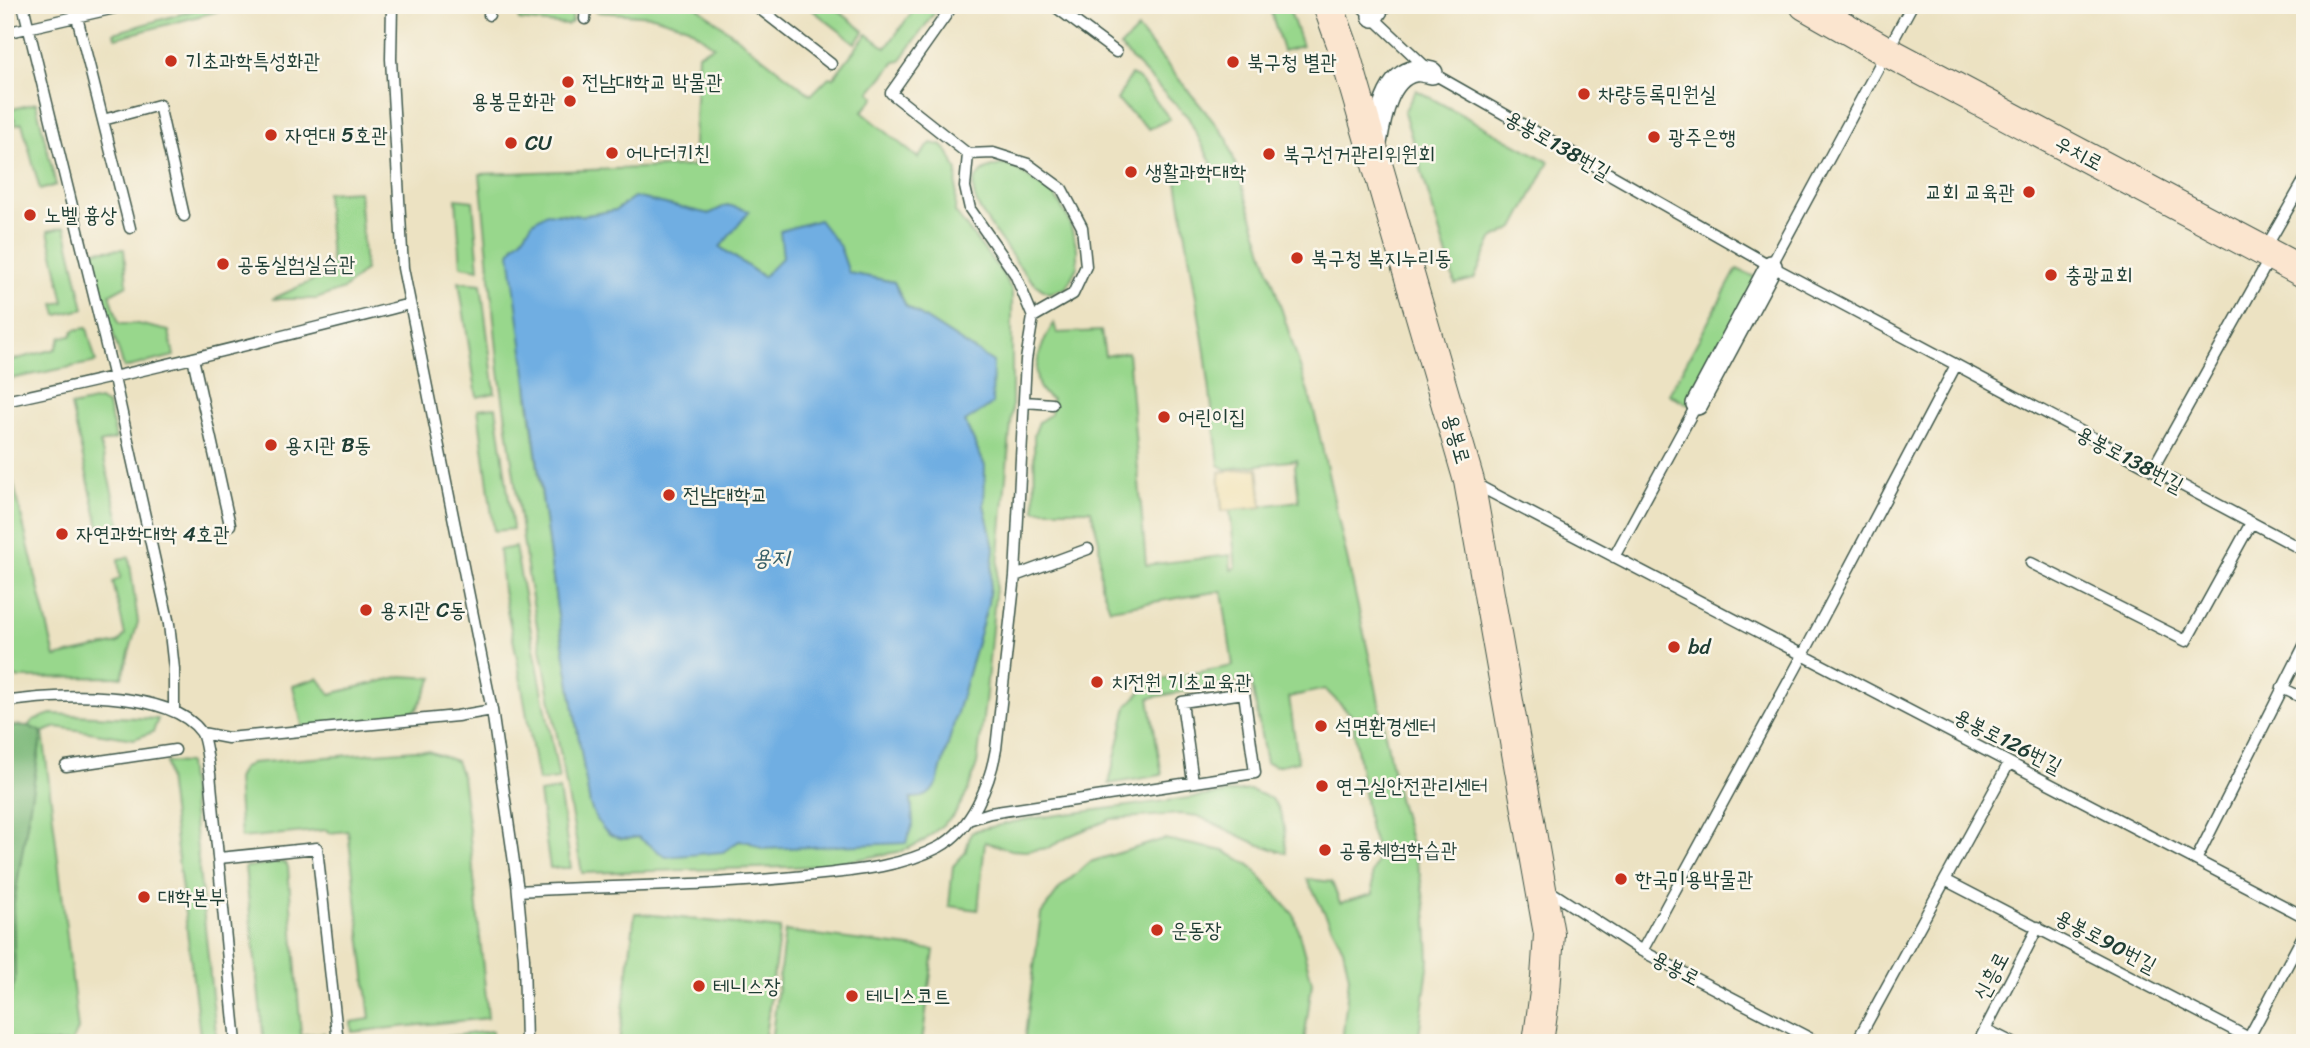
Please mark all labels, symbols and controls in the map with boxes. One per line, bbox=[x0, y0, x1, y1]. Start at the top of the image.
place label: 기초과학특성화관 bbox=[185, 42, 320, 80]
place label: 북구청 별관 bbox=[1247, 43, 1337, 81]
marker: 기초과학특성화관 bbox=[163, 53, 179, 69]
marker: 북구청 별관 bbox=[1225, 54, 1241, 70]
place label: 전남대학교 박물관 bbox=[582, 63, 723, 101]
marker: 전남대학교 박물관 bbox=[560, 74, 576, 90]
place label: 차량등록민원실 bbox=[1598, 75, 1716, 113]
place label: 용봉문화관 bbox=[472, 82, 556, 120]
marker: 차량등록민원실 bbox=[1576, 86, 1592, 102]
marker: 용봉문화관 bbox=[562, 93, 578, 109]
street label: 용봉로138번길 bbox=[1498, 99, 1619, 191]
place label: 자연대 5호관 bbox=[285, 116, 388, 154]
place label: 광주은행 bbox=[1668, 118, 1736, 156]
place label: CU bbox=[525, 124, 553, 162]
street label: 우치로 bbox=[2048, 124, 2110, 182]
marker: 자연대 5호관 bbox=[263, 127, 279, 143]
marker: 광주은행 bbox=[1646, 129, 1662, 145]
place label: 어나더키친 bbox=[626, 134, 711, 172]
marker: CU bbox=[503, 135, 519, 151]
place label: 북구선거관리위원회 bbox=[1283, 135, 1435, 173]
marker: 어나더키친 bbox=[604, 145, 620, 161]
marker: 북구선거관리위원회 bbox=[1261, 146, 1277, 162]
place label: 생활과학대학 bbox=[1145, 153, 1246, 191]
marker: 생활과학대학 bbox=[1123, 164, 1139, 180]
place label: 교회 교육관 bbox=[1925, 173, 2015, 211]
marker: 교회 교육관 bbox=[2021, 184, 2037, 200]
place label: 노벨 흉상 bbox=[44, 196, 117, 234]
marker: 노벨 흉상 bbox=[22, 207, 38, 223]
place label: 북구청 복지누리동 bbox=[1311, 239, 1452, 277]
place label: 공동실험실습관 bbox=[237, 245, 355, 283]
marker: 북구청 복지누리동 bbox=[1289, 250, 1305, 266]
marker: 공동실험실습관 bbox=[215, 256, 231, 272]
place label: 충광교회 bbox=[2065, 256, 2133, 294]
marker: 충광교회 bbox=[2043, 267, 2059, 283]
place label: 어린이집 bbox=[1178, 398, 1246, 436]
marker: 어린이집 bbox=[1156, 409, 1172, 425]
street label: 용봉로 bbox=[1432, 409, 1482, 469]
street label: 용봉로138번길 bbox=[2069, 415, 2191, 503]
place label: 용지관 B동 bbox=[285, 426, 371, 464]
marker: 용지관 B동 bbox=[263, 437, 279, 453]
place label: 전남대학교 bbox=[683, 476, 768, 514]
marker: 전남대학교 bbox=[661, 487, 677, 503]
place label: 자연과학대학 4호관 bbox=[76, 515, 230, 553]
marker: 자연과학대학 4호관 bbox=[54, 526, 70, 542]
water label: 용지 bbox=[752, 537, 792, 578]
place label: 용지관 C동 bbox=[380, 591, 466, 629]
marker: 용지관 C동 bbox=[358, 602, 374, 618]
place label: bd bbox=[1688, 628, 1713, 666]
marker: bd bbox=[1666, 639, 1682, 655]
place label: 치전원 기초교육관 bbox=[1111, 663, 1252, 701]
marker: 치전원 기초교육관 bbox=[1089, 674, 1105, 690]
street label: 용봉로126번길 bbox=[1947, 697, 2069, 785]
place label: 석면환경센터 bbox=[1335, 707, 1436, 745]
marker: 석면환경센터 bbox=[1313, 718, 1329, 734]
place label: 연구실안전관리센터 bbox=[1336, 767, 1488, 805]
marker: 연구실안전관리센터 bbox=[1314, 778, 1330, 794]
place label: 공룡체험학습관 bbox=[1339, 831, 1457, 869]
marker: 공룡체험학습관 bbox=[1317, 842, 1333, 858]
place label: 한국미용박물관 bbox=[1635, 860, 1753, 898]
marker: 한국미용박물관 bbox=[1613, 871, 1629, 887]
place label: 대학본부 bbox=[158, 878, 226, 916]
marker: 대학본부 bbox=[136, 889, 152, 905]
street label: 용봉로90번길 bbox=[2048, 898, 2164, 984]
place label: 운동장 bbox=[1171, 911, 1222, 949]
marker: 운동장 bbox=[1149, 922, 1165, 938]
street label: 용봉로 bbox=[1645, 939, 1707, 997]
street label: 신흥로 bbox=[1962, 945, 2020, 1007]
place label: 테니스장 bbox=[713, 967, 781, 1005]
place label: 테니스코트 bbox=[866, 977, 951, 1015]
marker: 테니스장 bbox=[691, 978, 707, 994]
marker: 테니스코트 bbox=[844, 988, 860, 1004]

